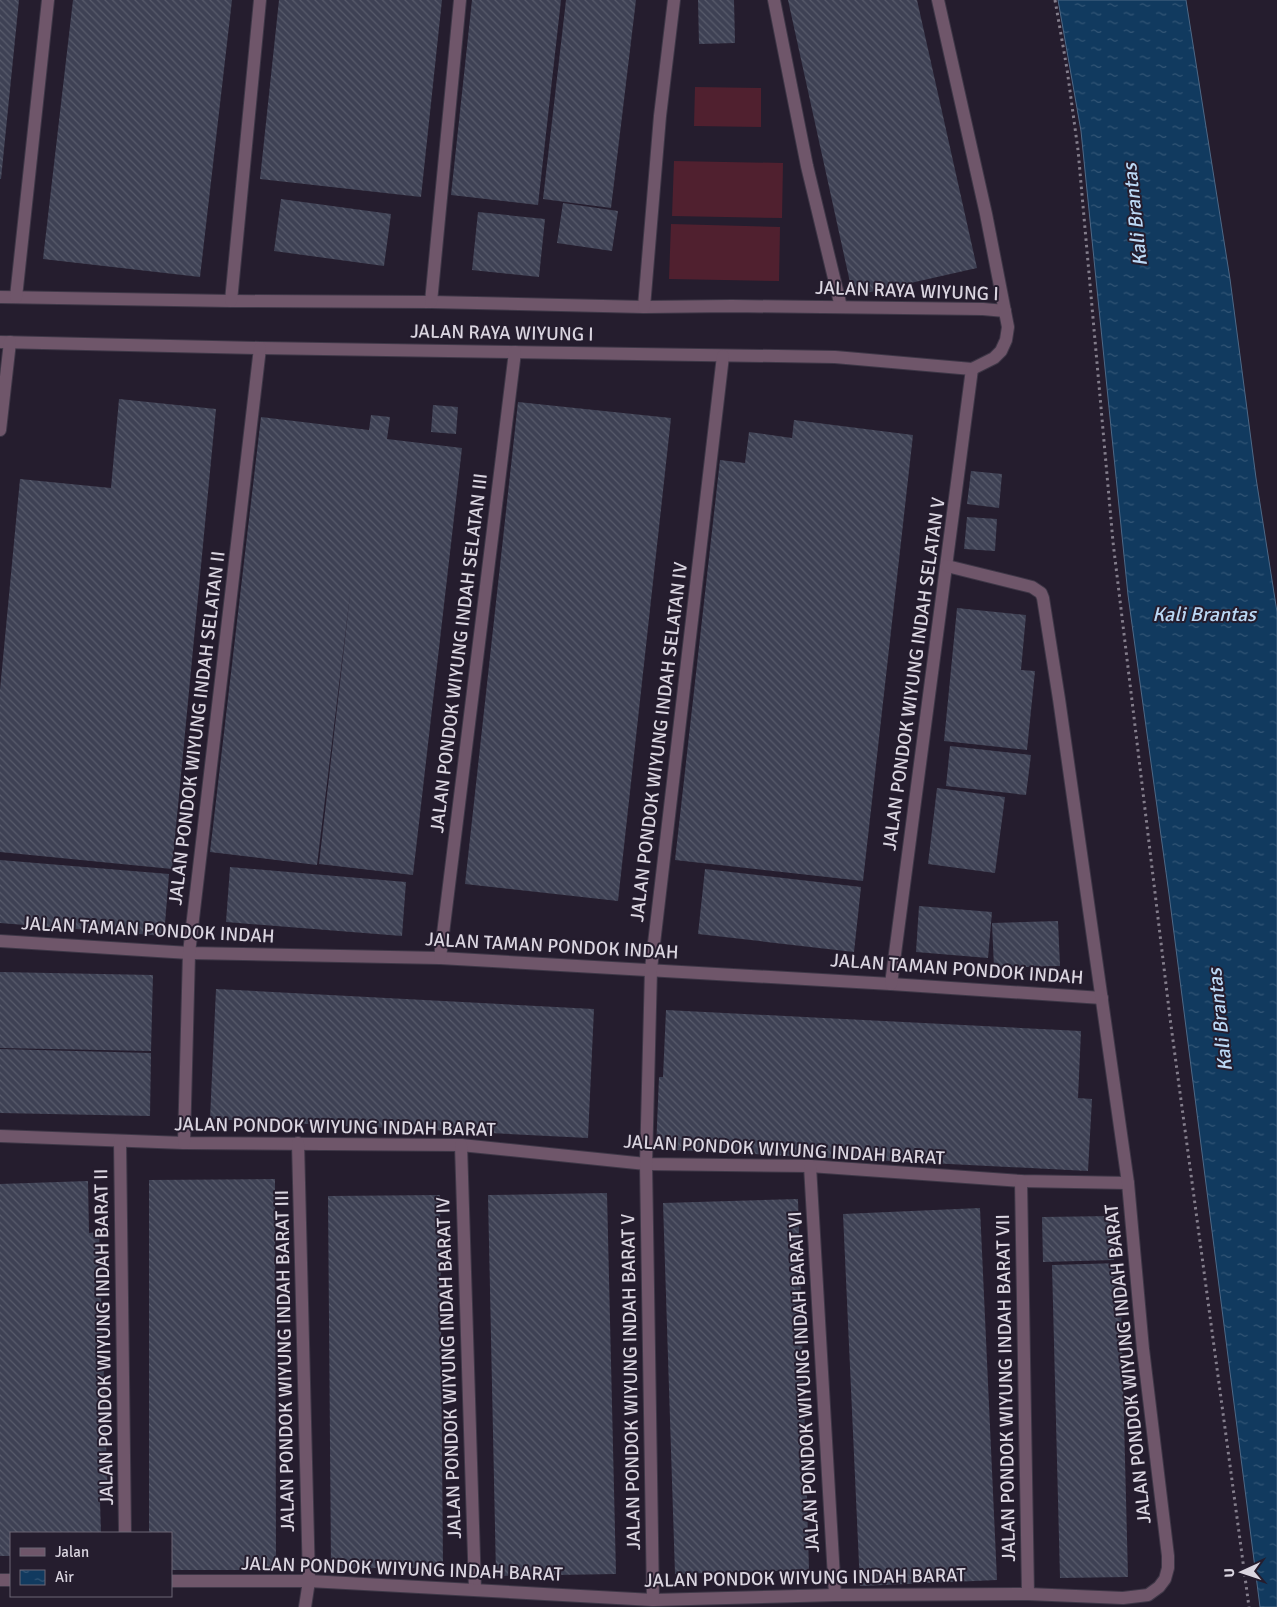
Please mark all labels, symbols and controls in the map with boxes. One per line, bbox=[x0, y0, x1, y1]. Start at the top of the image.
water label: Kali Brantas bbox=[1117, 160, 1153, 268]
street label: JALAN RAYA WIYUNG I bbox=[815, 276, 999, 306]
street label: JALAN RAYA WIYUNG I bbox=[410, 319, 594, 347]
street label: JALAN PONDOK WIYUNG INDAH SELATAN III bbox=[425, 472, 493, 834]
street label: JALAN PONDOK WIYUNG INDAH SELATAN V bbox=[877, 496, 951, 852]
street label: JALAN PONDOK WIYUNG INDAH SELATAN II bbox=[163, 549, 231, 907]
street label: JALAN PONDOK WIYUNG INDAH SELATAN IV bbox=[625, 561, 693, 923]
water label: Kali Brantas bbox=[1152, 602, 1258, 627]
street label: JALAN TAMAN PONDOK INDAH bbox=[21, 911, 275, 949]
street label: JALAN TAMAN PONDOK INDAH bbox=[425, 927, 679, 965]
street label: JALAN TAMAN PONDOK INDAH bbox=[830, 948, 1084, 990]
water label: Kali Brantas bbox=[1202, 965, 1238, 1073]
street label: JALAN PONDOK WIYUNG INDAH BARAT bbox=[174, 1112, 497, 1142]
street label: JALAN PONDOK WIYUNG INDAH BARAT bbox=[623, 1130, 946, 1170]
street label: JALAN PONDOK WIYUNG INDAH BARAT II bbox=[89, 1168, 119, 1506]
street label: JALAN PONDOK WIYUNG INDAH BARAT III bbox=[270, 1190, 300, 1532]
street label: JALAN PONDOK WIYUNG INDAH BARAT IV bbox=[431, 1196, 467, 1539]
street label: JALAN PONDOK WIYUNG INDAH BARAT bbox=[1099, 1202, 1157, 1525]
street label: JALAN PONDOK WIYUNG INDAH BARAT VI bbox=[783, 1210, 825, 1554]
street label: JALAN PONDOK WIYUNG INDAH BARAT V bbox=[616, 1213, 646, 1551]
street label: JALAN PONDOK WIYUNG INDAH BARAT VII bbox=[991, 1214, 1021, 1562]
legend bbox=[10, 1532, 172, 1597]
text: Jalan bbox=[55, 1543, 89, 1561]
north arrow bbox=[1217, 1547, 1267, 1597]
street label: JALAN PONDOK WIYUNG INDAH BARAT bbox=[241, 1551, 564, 1587]
street label: JALAN PONDOK WIYUNG INDAH BARAT bbox=[644, 1563, 967, 1593]
text: U bbox=[1221, 1567, 1238, 1578]
text: Air bbox=[55, 1568, 74, 1586]

